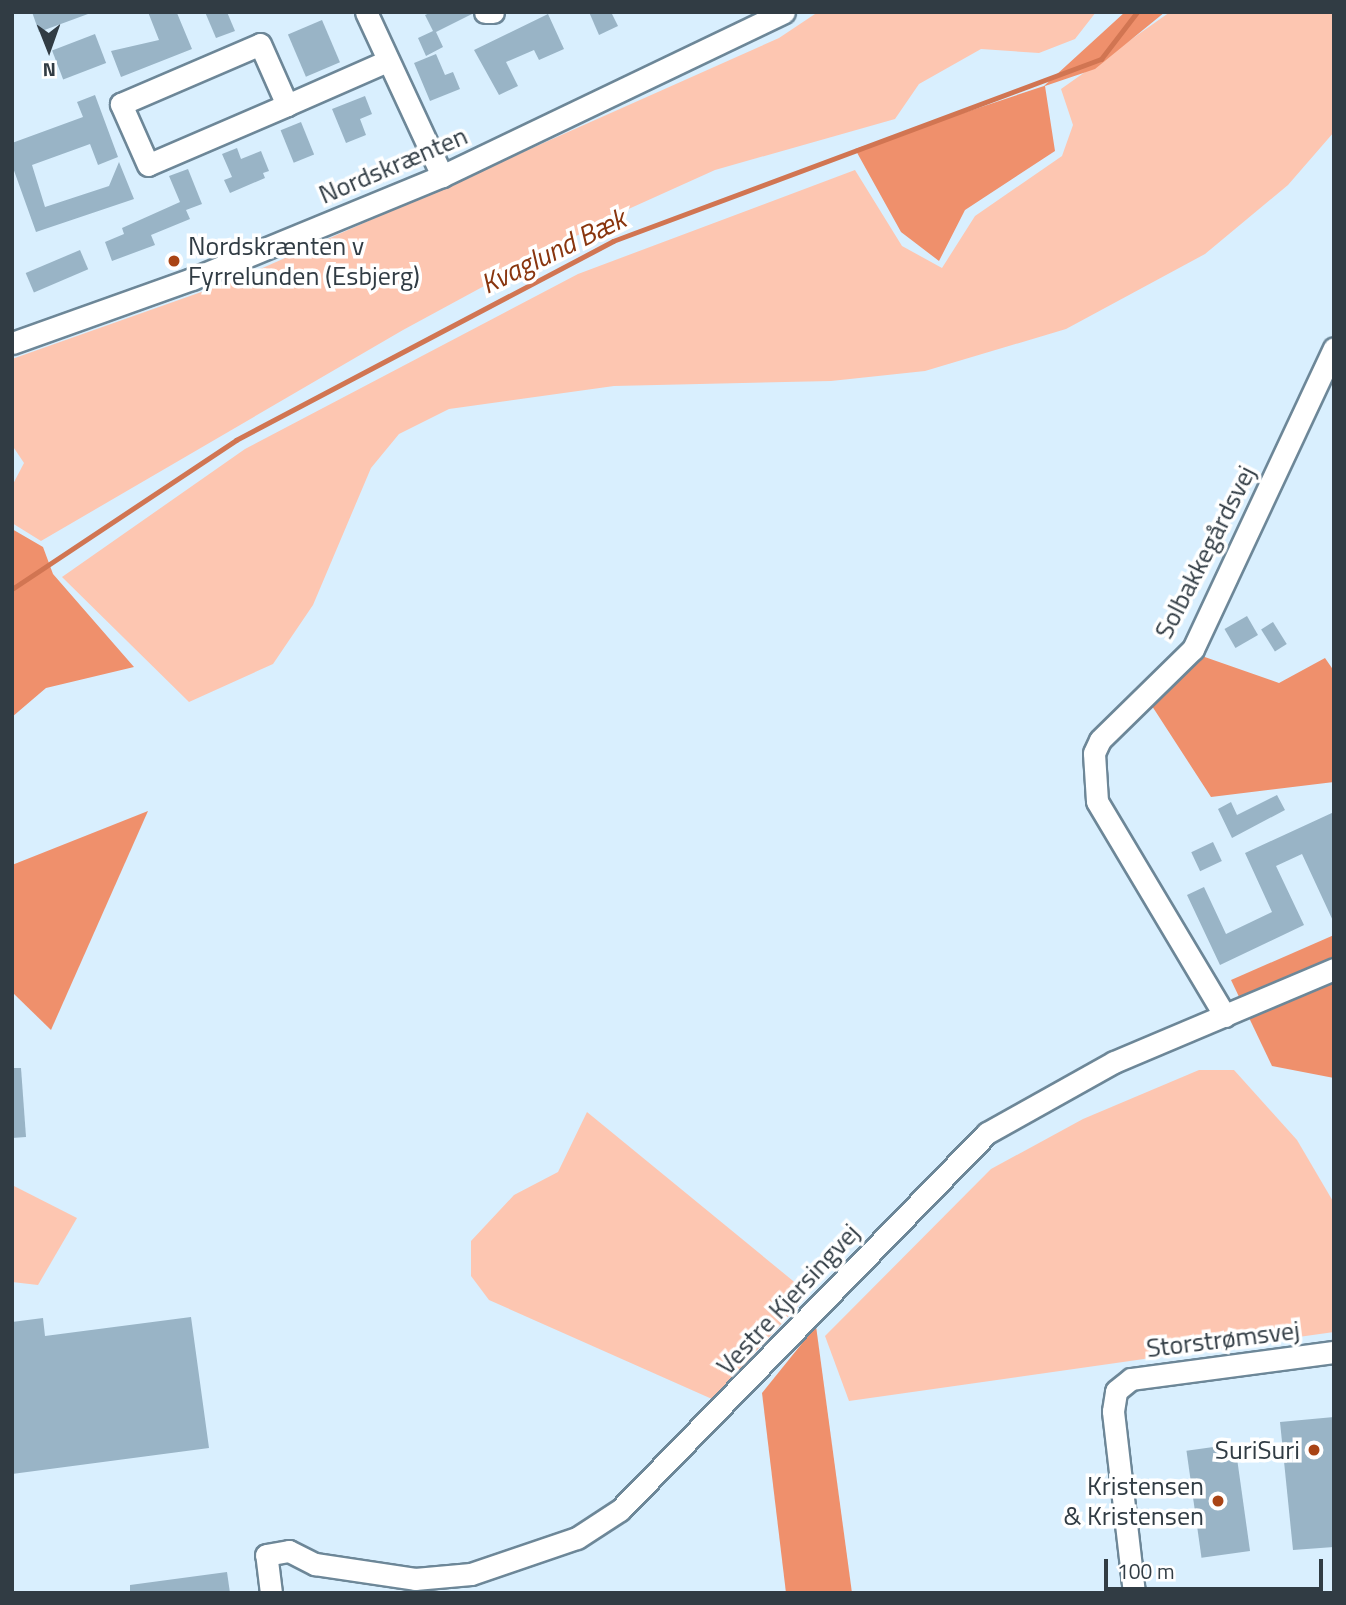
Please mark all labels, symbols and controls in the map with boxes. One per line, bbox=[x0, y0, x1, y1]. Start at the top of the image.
north arrow bbox=[14, 14, 84, 84]
text: N bbox=[43, 56, 56, 85]
street label: Nordskrænten bbox=[314, 120, 472, 210]
water label: Kvaglund Bæk bbox=[475, 201, 631, 301]
place label: Nordskrænten v Fyrrelunden (Esbjerg) bbox=[188, 230, 420, 292]
marker: Nordskrænten v Fyrrelunden (Esbjerg) bbox=[166, 253, 182, 269]
street label: Solbakkegårdsvej bbox=[1148, 460, 1262, 644]
street label: Vestre Kjersingvej bbox=[710, 1217, 866, 1381]
street label: Storstrømsvej bbox=[1145, 1314, 1301, 1364]
place label: SuriSuri bbox=[1215, 1434, 1300, 1466]
marker: SuriSuri bbox=[1306, 1442, 1322, 1458]
place label: Kristensen & Kristensen bbox=[1063, 1470, 1204, 1532]
marker: Kristensen & Kristensen bbox=[1210, 1493, 1226, 1509]
scale bar bbox=[1108, 1546, 1327, 1590]
text: 100 m bbox=[1117, 1555, 1174, 1587]

